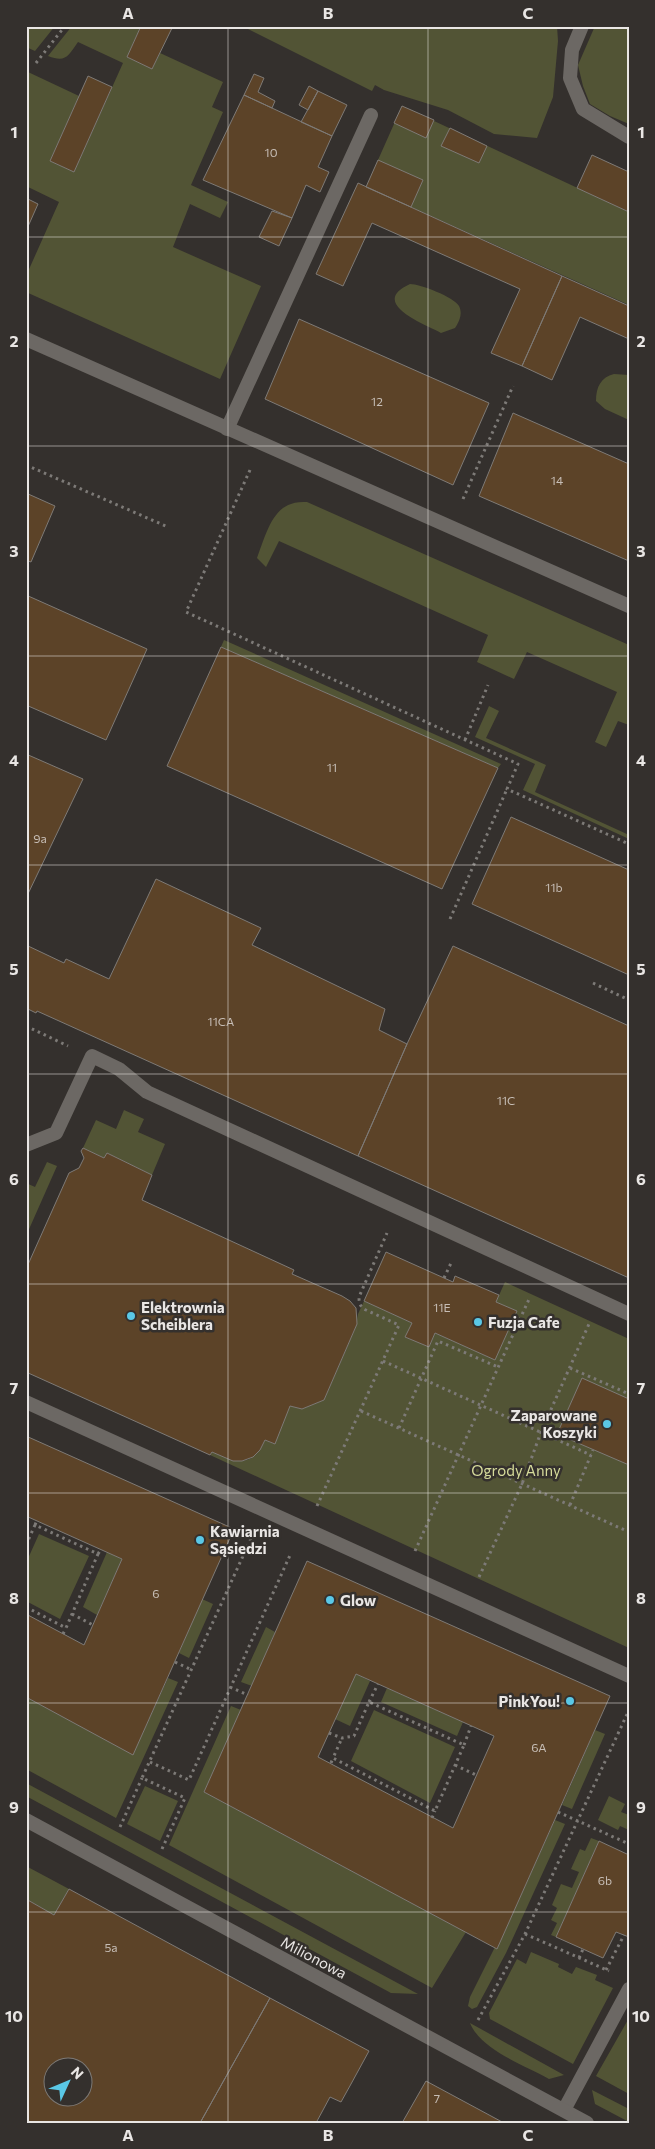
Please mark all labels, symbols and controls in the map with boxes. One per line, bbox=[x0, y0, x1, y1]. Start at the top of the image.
text: A bbox=[122, 3, 134, 22]
text: B bbox=[323, 3, 334, 22]
text: C bbox=[523, 3, 534, 22]
text: 1 bbox=[10, 122, 18, 141]
text: 1 bbox=[637, 122, 645, 141]
house number: 10 bbox=[265, 145, 278, 159]
text: 2 bbox=[9, 331, 19, 350]
text: 2 bbox=[636, 331, 646, 350]
house number: 12 bbox=[371, 394, 383, 408]
house number: 14 bbox=[551, 473, 563, 487]
text: 3 bbox=[9, 541, 19, 560]
text: 3 bbox=[636, 541, 646, 560]
text: 4 bbox=[9, 750, 19, 769]
text: 4 bbox=[636, 750, 646, 769]
house number: 11 bbox=[327, 760, 337, 774]
house number: 9a bbox=[33, 831, 47, 845]
house number: 11b bbox=[545, 880, 563, 894]
text: 5 bbox=[9, 959, 19, 978]
text: 5 bbox=[636, 959, 646, 978]
house number: 11CA bbox=[208, 1014, 234, 1028]
house number: 11C bbox=[497, 1093, 515, 1107]
text: 6 bbox=[9, 1169, 19, 1188]
text: 6 bbox=[636, 1169, 646, 1188]
place label: Elektrownia Scheiblera bbox=[141, 1298, 225, 1333]
house number: 11E bbox=[433, 1300, 451, 1314]
marker: Elektrownia Scheiblera bbox=[125, 1310, 137, 1322]
place label: Fuzja Cafe bbox=[488, 1313, 560, 1331]
marker: Fuzja Cafe bbox=[472, 1316, 484, 1328]
text: 7 bbox=[10, 1378, 19, 1397]
text: 7 bbox=[637, 1378, 646, 1397]
place label: Zaparowane Koszyki bbox=[511, 1406, 597, 1441]
marker: Zaparowane Koszyki bbox=[601, 1418, 613, 1430]
park label: Ogrody Anny bbox=[471, 1461, 561, 1479]
place label: Kawiarnia Sąsiedzi bbox=[210, 1522, 280, 1557]
marker: Kawiarnia Sąsiedzi bbox=[194, 1534, 206, 1546]
house number: 6 bbox=[152, 1586, 160, 1600]
text: 8 bbox=[9, 1588, 19, 1607]
text: 8 bbox=[636, 1588, 646, 1607]
place label: Glow bbox=[340, 1591, 377, 1609]
marker: Glow bbox=[324, 1594, 336, 1606]
place label: PinkYou! bbox=[499, 1692, 560, 1710]
marker: PinkYou! bbox=[564, 1695, 576, 1707]
house number: 6A bbox=[531, 1740, 547, 1754]
text: 9 bbox=[9, 1797, 19, 1816]
text: 9 bbox=[636, 1797, 646, 1816]
house number: 6b bbox=[598, 1873, 612, 1887]
street label: Milionowa bbox=[278, 1932, 350, 1982]
house number: 5a bbox=[104, 1940, 118, 1954]
text: 10 bbox=[5, 2006, 23, 2025]
text: 10 bbox=[632, 2006, 650, 2025]
north arrow bbox=[42, 2056, 92, 2106]
text: N bbox=[68, 2063, 87, 2082]
house number: 7 bbox=[434, 2091, 440, 2105]
text: A bbox=[122, 2125, 134, 2144]
text: B bbox=[323, 2125, 334, 2144]
text: C bbox=[523, 2125, 534, 2144]

